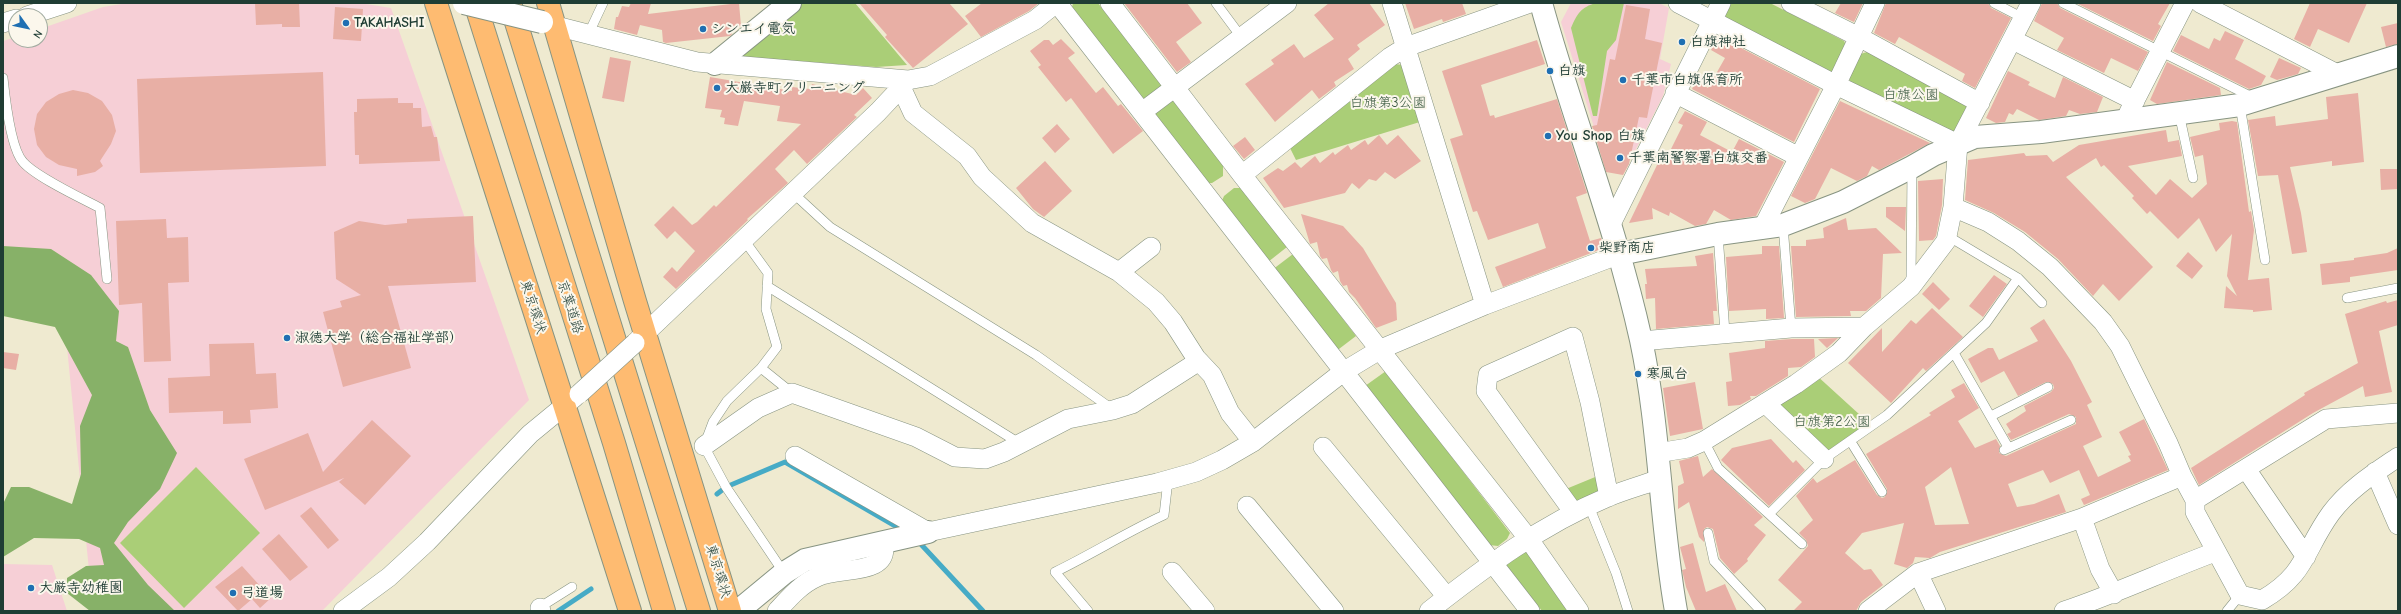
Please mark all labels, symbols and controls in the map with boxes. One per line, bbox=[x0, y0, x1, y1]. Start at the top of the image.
north arrow bbox=[8, 8, 48, 48]
place label: TAKAHASHI bbox=[354, 15, 425, 31]
marker: TAKAHASHI bbox=[341, 18, 351, 28]
place label: シンエイ電気 bbox=[711, 21, 795, 37]
marker: シンエイ電気 bbox=[698, 24, 708, 34]
text: N bbox=[30, 28, 45, 41]
place label: 白旗神社 bbox=[1690, 34, 1746, 50]
marker: 白旗神社 bbox=[1677, 37, 1687, 47]
place label: 白旗 bbox=[1558, 63, 1586, 79]
marker: 白旗 bbox=[1545, 66, 1555, 76]
place label: 千葉市白旗保育所 bbox=[1631, 72, 1743, 88]
marker: 千葉市白旗保育所 bbox=[1618, 75, 1628, 85]
place label: 大巌寺町クリーニング bbox=[725, 80, 865, 96]
marker: 大巌寺町クリーニング bbox=[712, 83, 722, 93]
park label: 白旗公園 bbox=[1883, 87, 1939, 103]
park label: 白旗第3公園 bbox=[1349, 95, 1427, 111]
place label: You Shop 白旗 bbox=[1556, 128, 1645, 144]
marker: You Shop 白旗 bbox=[1543, 131, 1553, 141]
place label: 千葉南警察署白旗交番 bbox=[1628, 150, 1768, 166]
marker: 千葉南警察署白旗交番 bbox=[1615, 153, 1625, 163]
place label: 柴野商店 bbox=[1599, 240, 1655, 256]
marker: 柴野商店 bbox=[1586, 243, 1596, 253]
street label: 東京環状 bbox=[516, 278, 550, 336]
street label: 京葉道路 bbox=[553, 278, 587, 336]
place label: 淑徳大学（総合福祉学部） bbox=[295, 330, 463, 346]
marker: 淑徳大学（総合福祉学部） bbox=[282, 333, 292, 343]
place label: 寒風台 bbox=[1646, 366, 1688, 382]
marker: 寒風台 bbox=[1633, 369, 1643, 379]
park label: 白旗第2公園 bbox=[1793, 414, 1871, 430]
street label: 東京環状 bbox=[702, 542, 734, 600]
place label: 大厳寺幼稚園 bbox=[39, 580, 123, 596]
marker: 大厳寺幼稚園 bbox=[26, 583, 36, 593]
place label: 弓道場 bbox=[241, 585, 283, 601]
marker: 弓道場 bbox=[228, 588, 238, 598]

